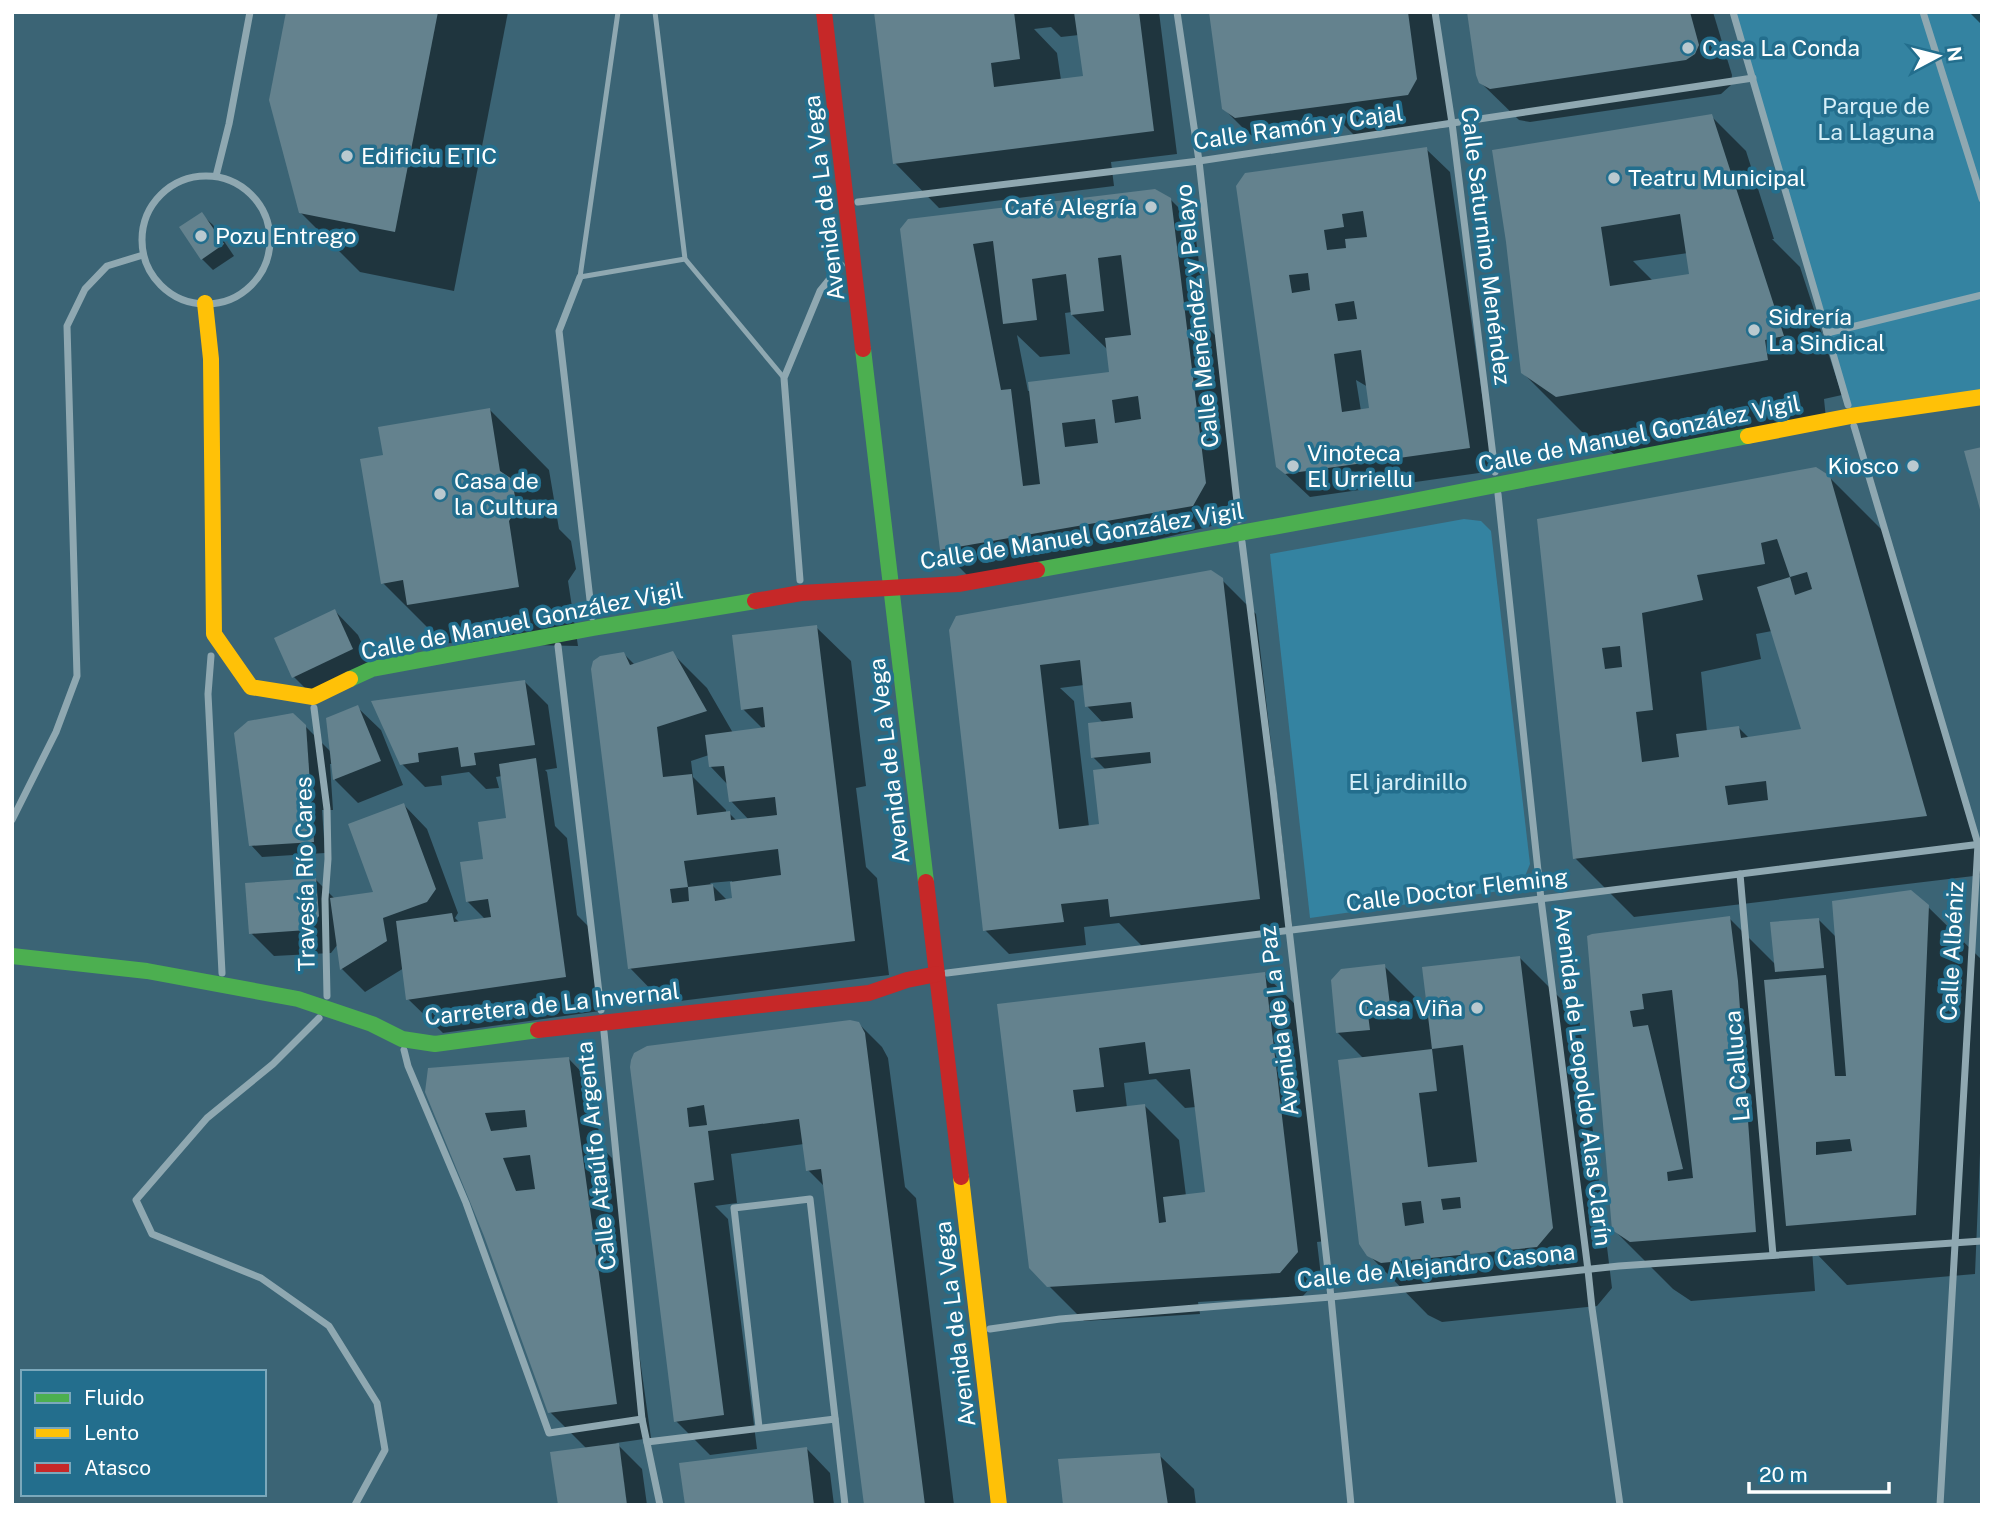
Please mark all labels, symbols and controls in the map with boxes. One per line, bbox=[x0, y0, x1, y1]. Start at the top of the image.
north arrow bbox=[1903, 21, 1973, 91]
place label: Casa La Conda bbox=[1702, 34, 1860, 61]
marker: Casa La Conda bbox=[1680, 40, 1696, 56]
text: N bbox=[1943, 45, 1967, 63]
park label: Parque de La Llaguna bbox=[1817, 92, 1935, 145]
street label: Avenida de La Vega bbox=[797, 94, 850, 302]
street label: Calle Ramón y Cajal bbox=[1191, 98, 1405, 155]
street label: Calle Saturnino Menéndez bbox=[1456, 105, 1517, 387]
place label: Edificiu ETIC bbox=[361, 142, 497, 169]
marker: Edificiu ETIC bbox=[339, 148, 355, 164]
place label: Teatru Municipal bbox=[1628, 164, 1806, 191]
marker: Teatru Municipal bbox=[1606, 170, 1622, 186]
street label: Calle Menéndez y Pelayo bbox=[1169, 183, 1224, 449]
place label: Café Alegría bbox=[1004, 193, 1137, 220]
marker: Café Alegría bbox=[1143, 199, 1159, 215]
place label: Pozu Entrego bbox=[215, 222, 357, 249]
marker: Pozu Entrego bbox=[193, 228, 209, 244]
place label: Sidrería La Sindical bbox=[1768, 303, 1885, 356]
marker: Sidrería La Sindical bbox=[1746, 322, 1762, 338]
street label: Calle de Manuel González Vigil bbox=[1476, 389, 1802, 478]
place label: Vinoteca El Urriellu bbox=[1307, 439, 1413, 492]
place label: Kiosco bbox=[1828, 452, 1899, 479]
marker: Vinoteca El Urriellu bbox=[1285, 458, 1301, 474]
marker: Kiosco bbox=[1905, 458, 1921, 474]
place label: Casa de la Cultura bbox=[454, 467, 558, 520]
marker: Casa de la Cultura bbox=[432, 486, 448, 502]
street label: Calle de Manuel González Vigil bbox=[918, 497, 1246, 574]
street label: Calle de Manuel González Vigil bbox=[359, 576, 685, 665]
street label: Avenida de La Vega bbox=[862, 657, 915, 865]
park label: El jardinillo bbox=[1349, 768, 1467, 795]
street label: Travesía Río Cares bbox=[289, 776, 320, 972]
street label: Calle Doctor Fleming bbox=[1344, 862, 1569, 917]
street label: Calle Albéniz bbox=[1934, 880, 1969, 1021]
street label: Avenida de Leopoldo Alas Clarín bbox=[1549, 904, 1618, 1248]
street label: Avenida de La Paz bbox=[1253, 924, 1304, 1118]
street label: Carretera de La Invernal bbox=[423, 977, 681, 1030]
place label: Casa Viña bbox=[1358, 994, 1463, 1021]
marker: Casa Viña bbox=[1469, 1000, 1485, 1016]
street label: La Calluca bbox=[1718, 1009, 1755, 1123]
street label: Calle Ataúlfo Argenta bbox=[570, 1040, 621, 1272]
street label: Avenida de La Vega bbox=[928, 1220, 981, 1428]
street label: Calle de Alejandro Casona bbox=[1296, 1237, 1576, 1294]
legend bbox=[21, 1370, 266, 1496]
text: Fluido bbox=[84, 1385, 144, 1410]
text: Lento bbox=[84, 1420, 139, 1445]
scale bar bbox=[1749, 1450, 1889, 1494]
text: Atasco bbox=[84, 1455, 151, 1480]
text: 20 m bbox=[1759, 1462, 1808, 1487]

